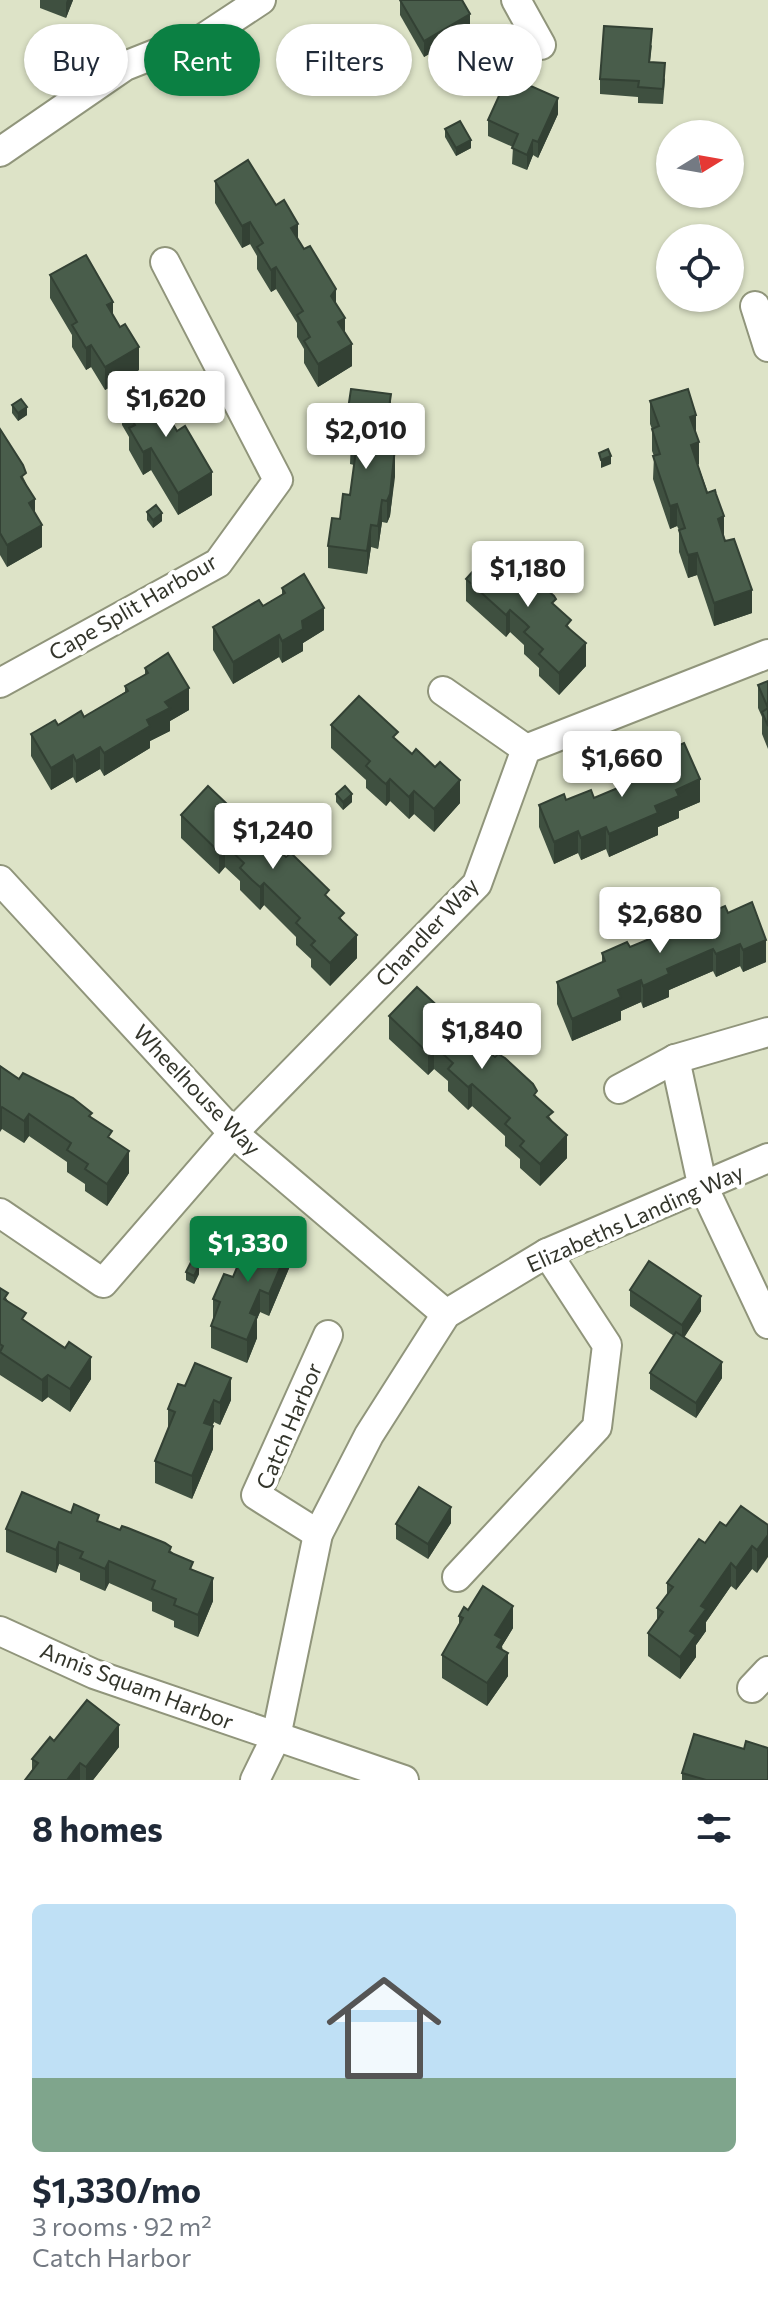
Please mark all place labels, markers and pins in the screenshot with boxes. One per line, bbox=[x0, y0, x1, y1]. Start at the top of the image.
pin: $1,620 bbox=[101, 371, 231, 439]
pin: $2,010 bbox=[301, 403, 431, 471]
pin: $1,180 bbox=[463, 541, 593, 609]
pin: $1,660 bbox=[557, 731, 687, 799]
pin: $1,240 bbox=[208, 803, 338, 871]
pin: $2,680 bbox=[595, 887, 725, 955]
pin: $1,840 bbox=[417, 1003, 547, 1071]
pin: $1,330 bbox=[183, 1216, 313, 1284]

